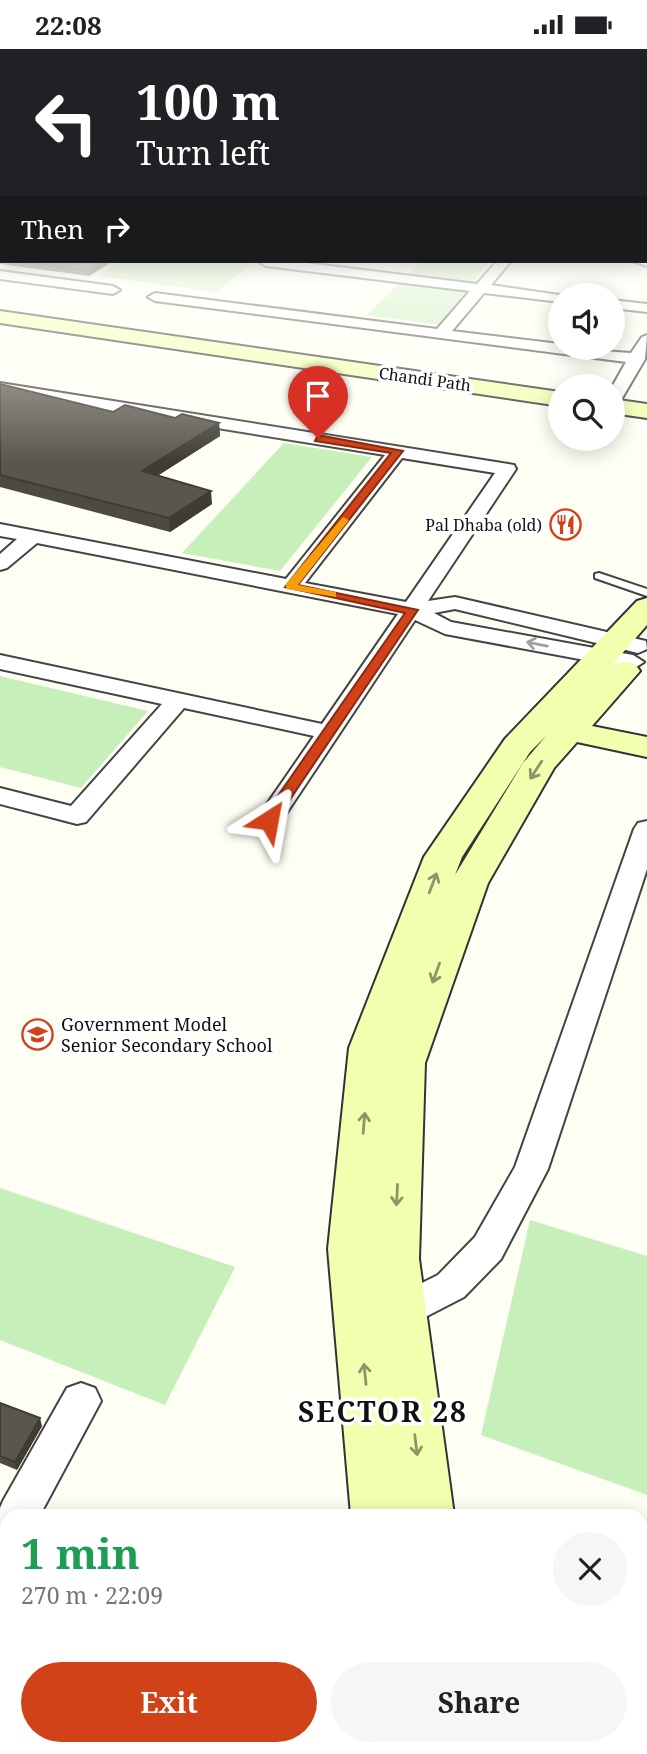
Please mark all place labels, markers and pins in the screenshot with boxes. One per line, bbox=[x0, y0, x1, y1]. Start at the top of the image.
pin bbox=[288, 366, 348, 438]
restaurant icon: Pal Dhaba (old) bbox=[548, 508, 582, 542]
place label: Pal Dhaba (old) bbox=[425, 514, 542, 536]
place label: Government Model Senior Secondary School bbox=[61, 1012, 273, 1057]
school or university icon: Government Model Senior Secondary School bbox=[21, 1017, 55, 1051]

